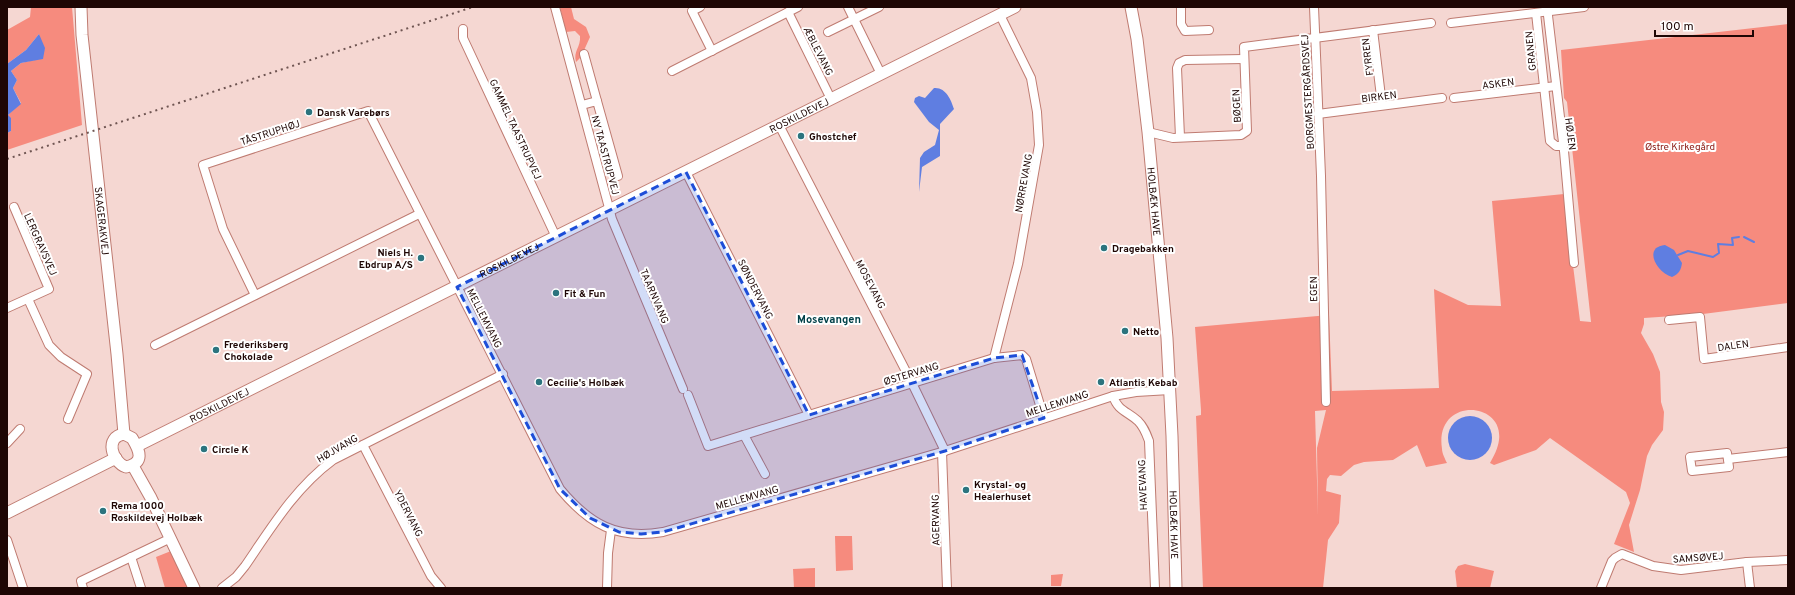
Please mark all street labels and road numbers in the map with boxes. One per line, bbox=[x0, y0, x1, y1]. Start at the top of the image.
street label: ÆBLEVANG bbox=[799, 24, 835, 78]
street label: GRANEN bbox=[1523, 30, 1540, 71]
street label: BORGMESTERGÅRDSVEJ bbox=[1299, 34, 1318, 150]
street label: FYRREN bbox=[1360, 37, 1377, 76]
street label: ASKEN bbox=[1481, 76, 1515, 93]
street label: GAMMEL TAASTRUPVEJ bbox=[486, 77, 544, 182]
street label: BØGEN bbox=[1230, 89, 1245, 123]
street label: BIRKEN bbox=[1361, 89, 1398, 106]
street label: ROSKILDEVEJ bbox=[767, 96, 832, 137]
street label: NY TAASTRUPVEJ bbox=[588, 114, 621, 197]
street label: HØJEN bbox=[1561, 117, 1578, 151]
street label: TÅSTRUPHØJ bbox=[239, 118, 302, 149]
street label: NØRREVANG bbox=[1013, 153, 1036, 214]
street label: HOLBÆK HAVE bbox=[1143, 167, 1163, 237]
street label: SKAGERAKVEJ bbox=[91, 186, 111, 256]
street label: LERGRAVSVEJ bbox=[20, 211, 59, 278]
street label: ROSKILDEVEJ bbox=[478, 241, 542, 282]
street label: SØNDERVANG bbox=[734, 258, 775, 322]
street label: MOSEVANG bbox=[852, 258, 888, 311]
street label: TAARNVANG bbox=[636, 267, 671, 326]
street label: EGEN bbox=[1308, 276, 1321, 302]
street label: MELLEMVANG bbox=[463, 287, 504, 351]
street label: DALEN bbox=[1717, 338, 1750, 355]
street label: ØSTERVANG bbox=[882, 360, 941, 389]
street label: ROSKILDEVEJ bbox=[188, 386, 252, 427]
street label: MELLEMVANG bbox=[1024, 388, 1091, 421]
street label: HØJVANG bbox=[315, 432, 361, 466]
street label: HAVEVANG bbox=[1136, 459, 1151, 511]
street label: MELLEMVANG bbox=[714, 483, 781, 514]
street label: YDERVANG bbox=[390, 488, 425, 540]
street label: HOLBÆK HAVE bbox=[1165, 490, 1180, 559]
street label: AGERVANG bbox=[930, 494, 943, 546]
street label: SAMSØVEJ bbox=[1672, 550, 1724, 567]

